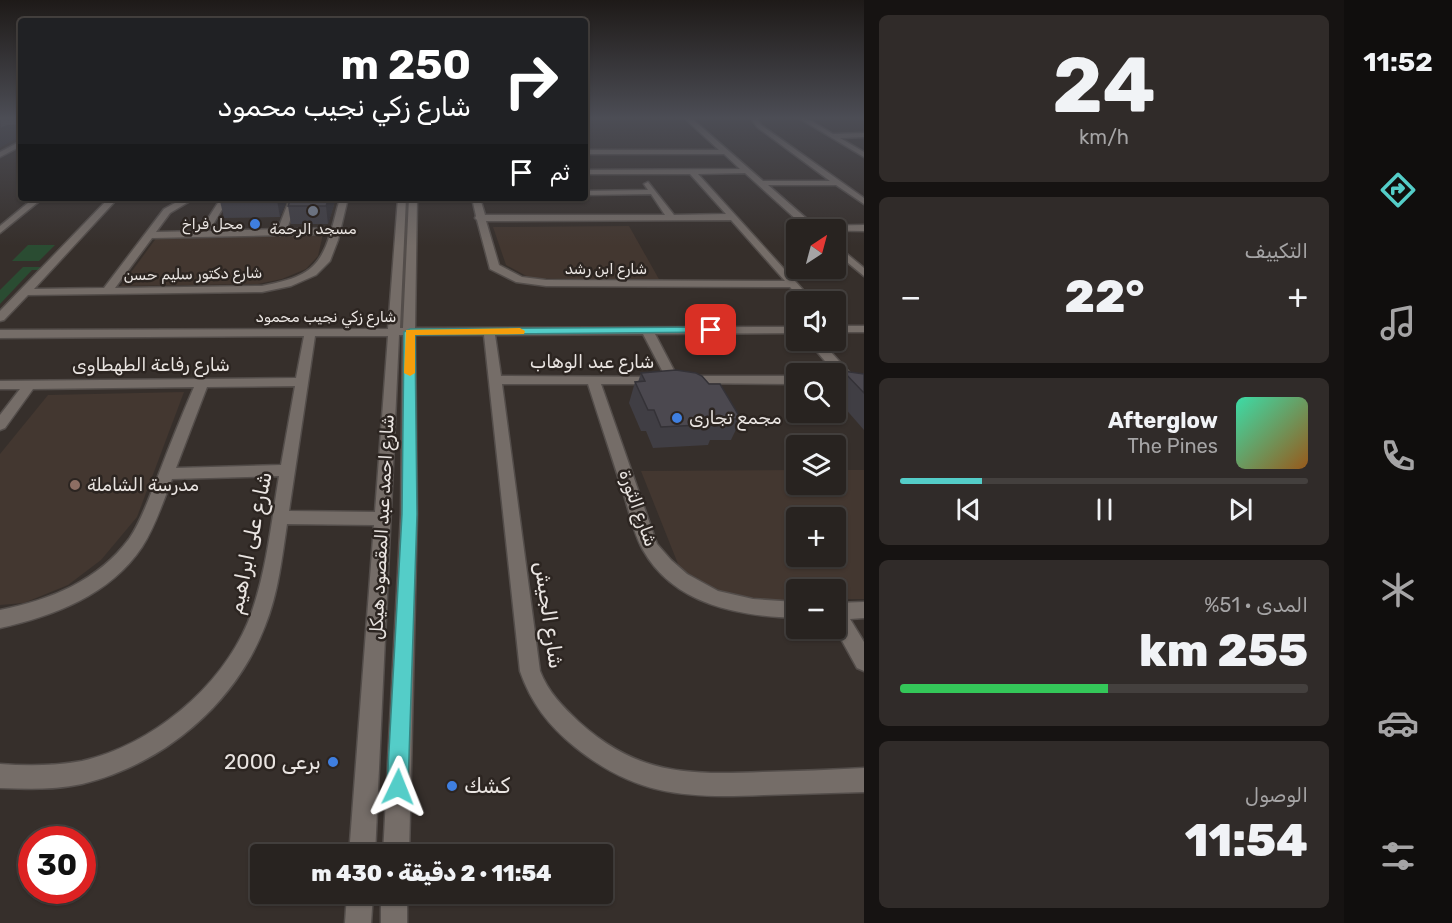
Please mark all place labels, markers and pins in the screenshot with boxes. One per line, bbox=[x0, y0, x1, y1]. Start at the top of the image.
marker: مسجد الرحمة bbox=[306, 204, 320, 218]
place label: محل فراخ bbox=[182, 215, 243, 235]
marker: محل فراخ bbox=[248, 217, 262, 231]
place label: مسجد الرحمة bbox=[269, 220, 357, 238]
pin bbox=[685, 304, 736, 355]
place label: مجمع تجارى bbox=[689, 407, 782, 431]
marker: مجمع تجارى bbox=[670, 411, 684, 425]
place label: مدرسة الشاملة bbox=[87, 474, 199, 496]
marker: مدرسة الشاملة bbox=[68, 478, 82, 492]
place label: برعى 2000 bbox=[224, 749, 321, 774]
marker: برعى 2000 bbox=[326, 755, 340, 769]
place label: كشك bbox=[464, 773, 511, 798]
marker: كشك bbox=[445, 779, 459, 793]

